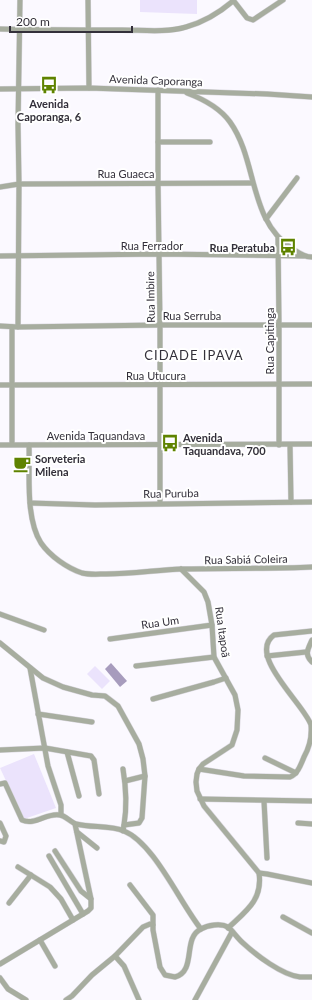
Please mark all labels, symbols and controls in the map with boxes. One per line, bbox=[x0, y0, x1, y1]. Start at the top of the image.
scale bar bbox=[10, 8, 132, 34]
text: 200 m bbox=[16, 14, 50, 29]
street label: Avenida Caporanga bbox=[109, 72, 203, 88]
bus stop icon: Avenida Caporanga, 6 bbox=[39, 75, 59, 95]
place label: Avenida Caporanga, 6 bbox=[17, 97, 82, 123]
street label: Rua Guaeca bbox=[97, 167, 155, 180]
bus stop icon: Rua Peratuba bbox=[278, 237, 298, 257]
street label: Rua Ferrador bbox=[121, 239, 183, 252]
place label: Rua Peratuba bbox=[210, 241, 275, 254]
street label: Rua Imbire bbox=[143, 271, 157, 323]
street label: Rua Capitinga bbox=[263, 308, 276, 374]
street label: Rua Serruba bbox=[163, 309, 221, 322]
district label: CIDADE IPAVA bbox=[144, 347, 244, 363]
street label: Rua Utucura bbox=[126, 369, 186, 382]
street label: Avenida Taquandava bbox=[47, 429, 145, 442]
place label: Avenida Taquandava, 700 bbox=[182, 431, 266, 457]
bus stop icon: Avenida Taquandava, 700 bbox=[160, 433, 180, 453]
place label: Sorveteria Milena bbox=[35, 452, 85, 478]
cafe icon: Sorveteria Milena bbox=[12, 454, 32, 474]
street label: Rua Puruba bbox=[143, 486, 199, 500]
street label: Rua Sabiá Coleira bbox=[204, 552, 288, 566]
street label: Rua Itapoã bbox=[213, 606, 233, 658]
street label: Rua Um bbox=[140, 613, 180, 631]

